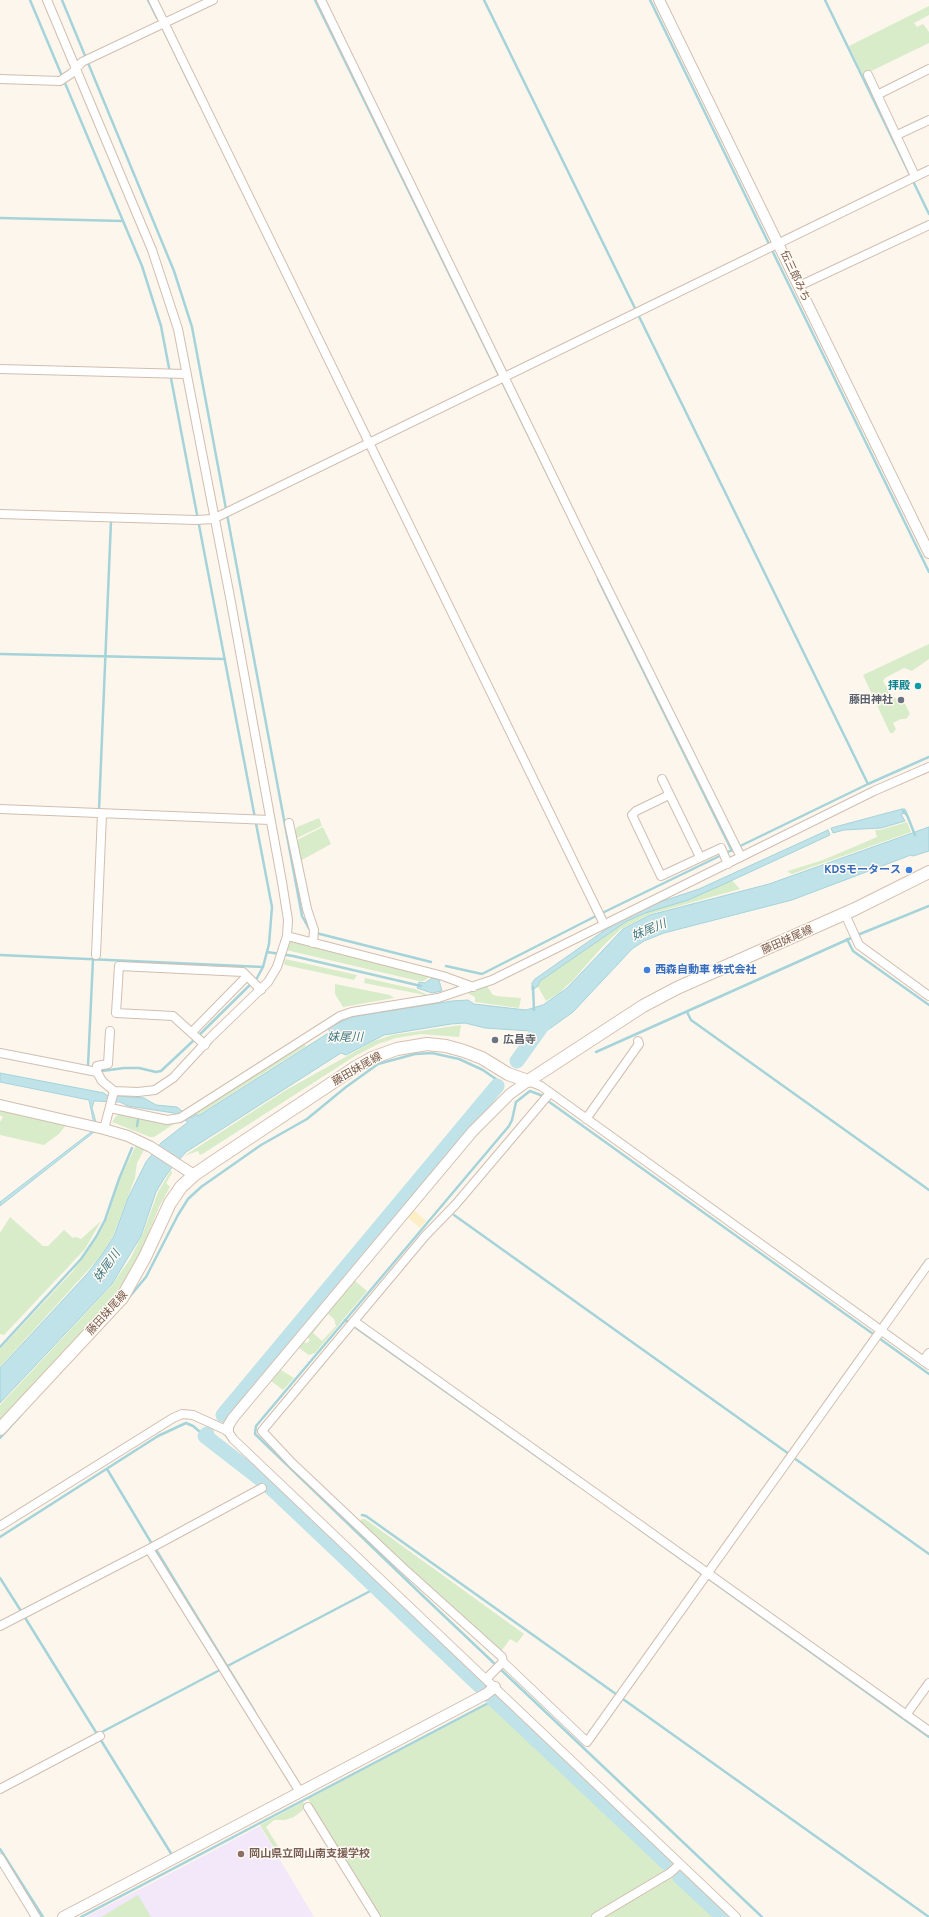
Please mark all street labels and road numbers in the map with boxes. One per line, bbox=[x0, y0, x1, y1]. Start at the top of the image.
street label: 伝三郎みち bbox=[777, 248, 813, 304]
street label: 藤田妹尾線 bbox=[759, 923, 815, 957]
street label: 藤田妹尾線 bbox=[330, 1050, 384, 1088]
street label: 藤田妹尾線 bbox=[84, 1288, 130, 1338]

